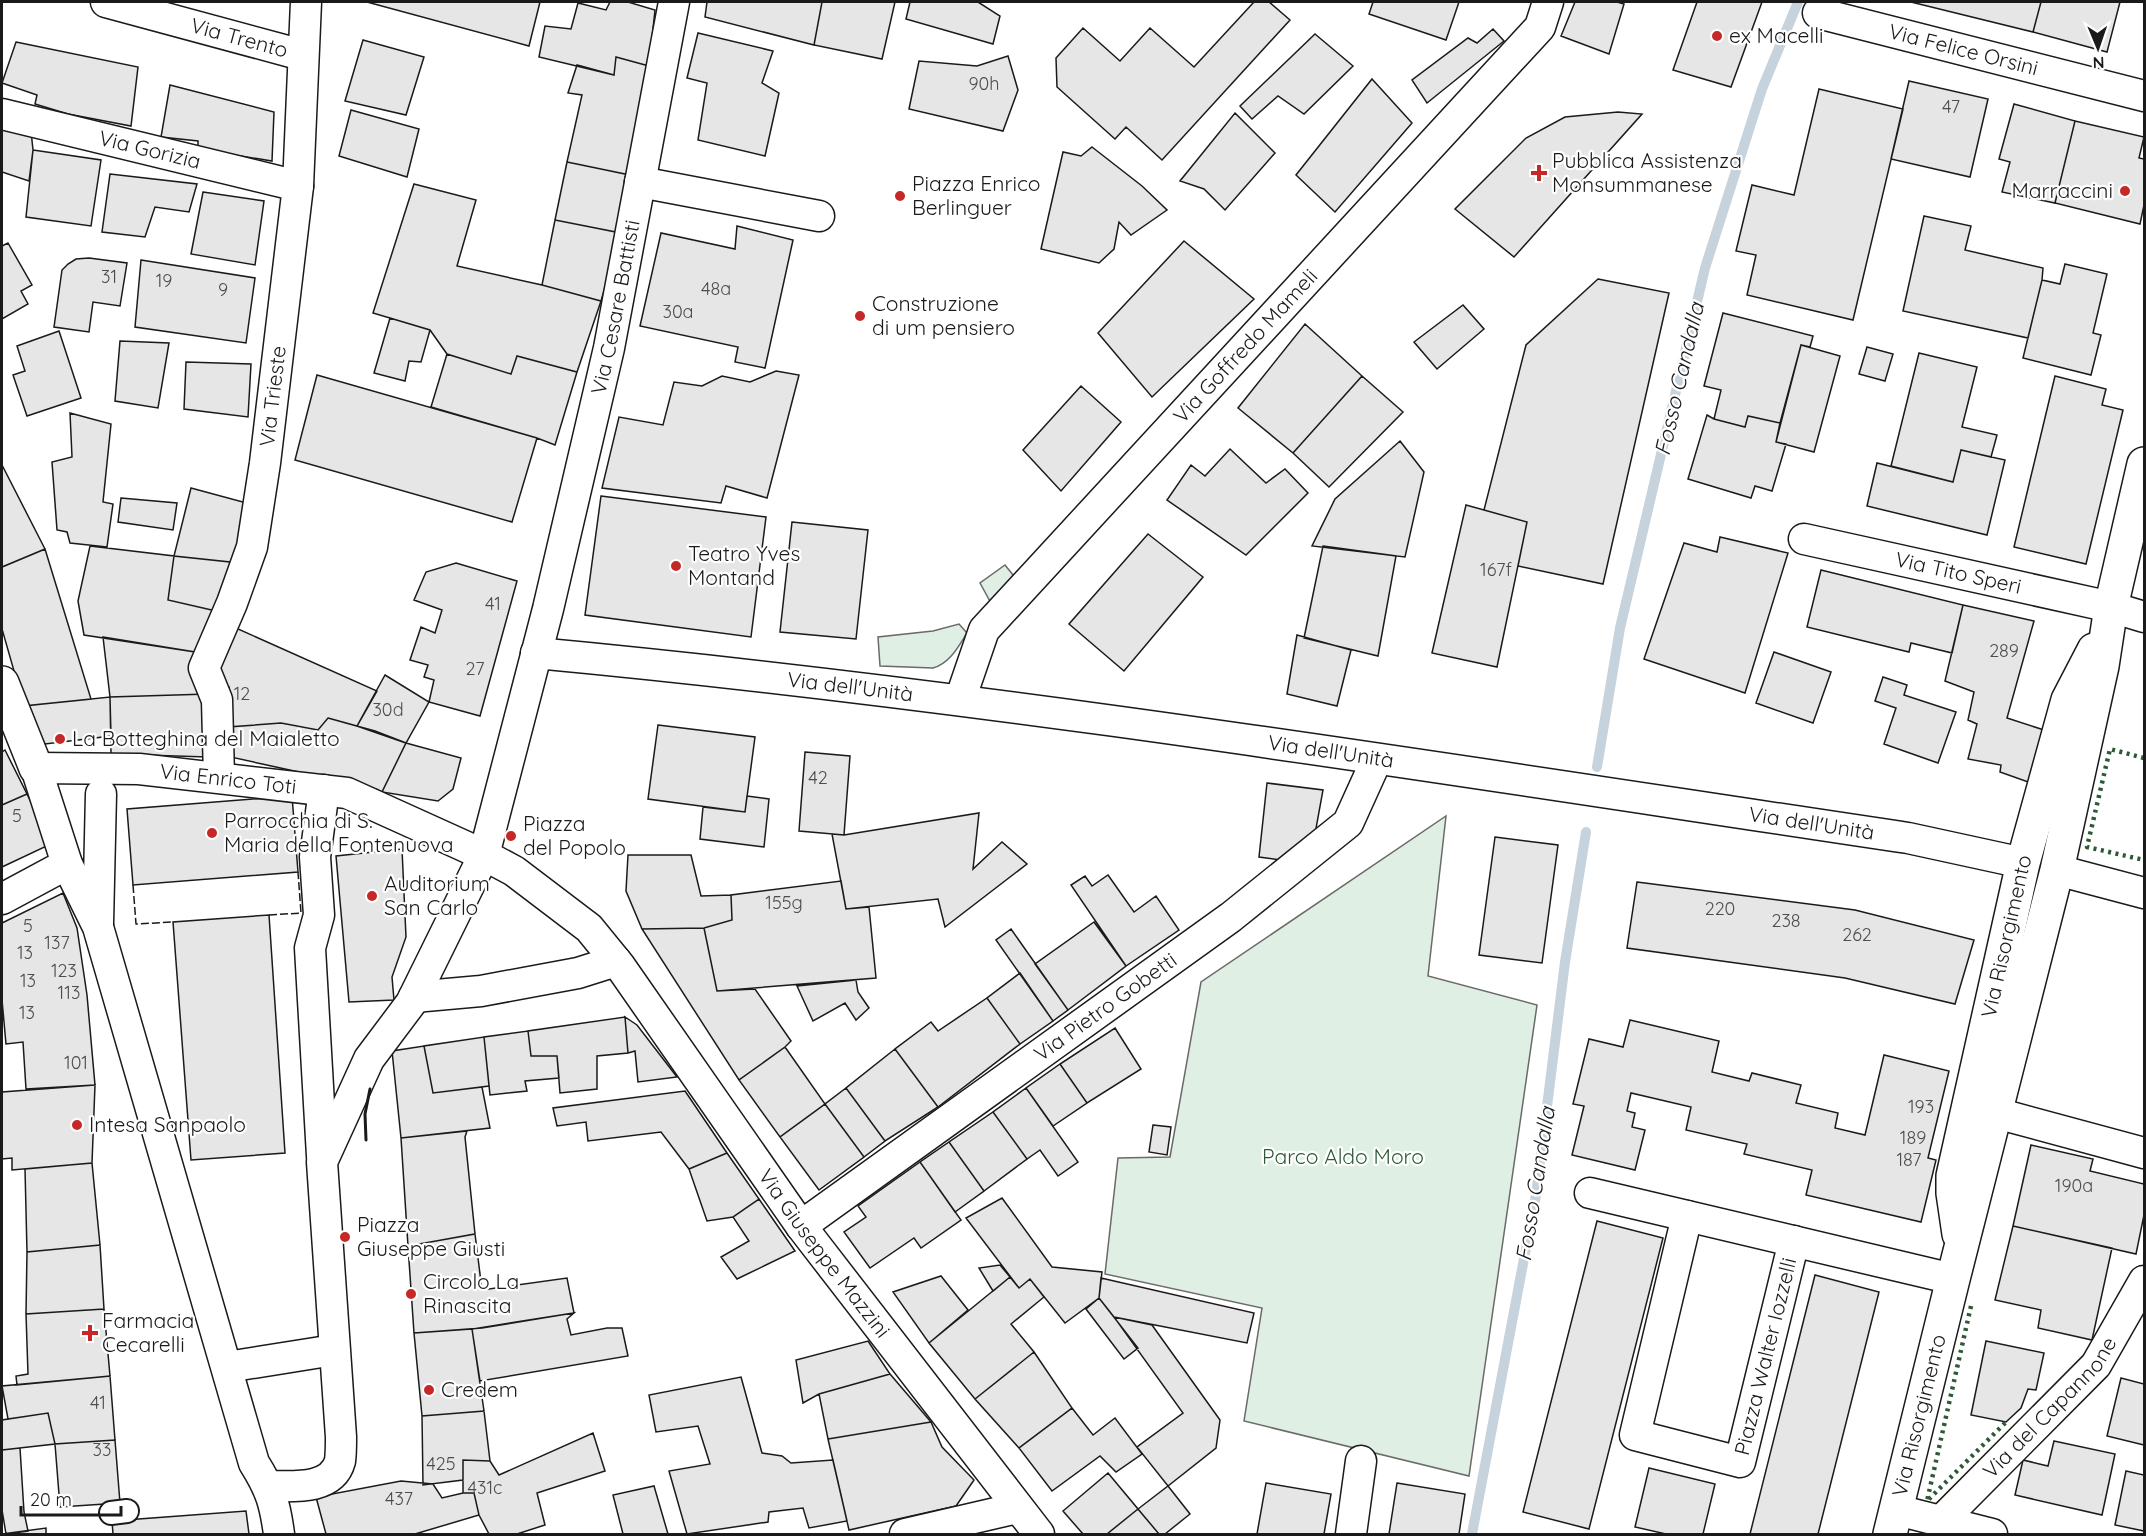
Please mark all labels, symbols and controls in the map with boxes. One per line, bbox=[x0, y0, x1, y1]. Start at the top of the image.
street label: Via Trento bbox=[188, 11, 291, 63]
street label: Via Felice Orsini bbox=[1886, 18, 2041, 81]
north arrow bbox=[2068, 18, 2128, 78]
place label: ex Macelli bbox=[1729, 22, 1824, 48]
marker: ex Macelli bbox=[1710, 29, 1724, 43]
text: N bbox=[2092, 53, 2105, 73]
house number: 90h bbox=[969, 72, 999, 95]
house number: 47 bbox=[1942, 95, 1960, 118]
street label: Via Gorizia bbox=[96, 124, 204, 174]
place label: Pubblica Assistenza Monsummanese bbox=[1552, 147, 1742, 197]
marker: Pubblica Assistenza Monsummanese bbox=[1530, 164, 1548, 182]
place label: Piazza Enrico Berlinguer bbox=[912, 170, 1041, 220]
place label: Marraccini bbox=[2011, 177, 2113, 203]
marker: Marraccini bbox=[2118, 184, 2132, 198]
marker: Piazza Enrico Berlinguer bbox=[893, 189, 907, 203]
street label: Via Cesare Battisti bbox=[585, 218, 645, 397]
street label: Via Goffredo Mameli bbox=[1167, 263, 1322, 428]
house number: 31 bbox=[101, 265, 117, 288]
house number: 19 bbox=[156, 269, 172, 292]
house number: 48a bbox=[701, 277, 731, 300]
house number: 9 bbox=[218, 278, 228, 301]
place label: Construzione di um pensiero bbox=[872, 290, 1015, 340]
water label: Fosso Candalla bbox=[1648, 298, 1711, 458]
house number: 30a bbox=[662, 300, 694, 323]
marker: Construzione di um pensiero bbox=[853, 309, 867, 323]
street label: Via Trieste bbox=[253, 344, 291, 448]
place label: Teatro Yves Montand bbox=[688, 540, 800, 590]
street label: Via Tito Speri bbox=[1893, 546, 2024, 599]
house number: 167f bbox=[1480, 558, 1513, 581]
marker: Teatro Yves Montand bbox=[669, 559, 683, 573]
house number: 41 bbox=[485, 592, 501, 615]
house number: 289 bbox=[1989, 639, 2019, 662]
house number: 27 bbox=[466, 657, 484, 680]
street label: Via dell'Unità bbox=[786, 666, 915, 707]
house number: 12 bbox=[234, 682, 250, 705]
house number: 30d bbox=[372, 698, 404, 721]
place label: La Botteghina del Maialetto bbox=[72, 725, 340, 751]
street label: Via dell'Unità bbox=[1266, 729, 1396, 773]
marker: La Botteghina del Maialetto bbox=[53, 732, 67, 746]
street label: Via Enrico Toti bbox=[158, 757, 298, 799]
house number: 42 bbox=[808, 766, 828, 789]
street label: Via dell'Unità bbox=[1747, 800, 1876, 845]
house number: 5 bbox=[12, 804, 22, 827]
place label: Parrocchia di S. Maria della Fontenuova bbox=[224, 807, 454, 857]
place label: Piazza del Popolo bbox=[523, 810, 626, 860]
marker: Parrocchia di S. Maria della Fontenuova bbox=[205, 826, 219, 840]
marker: Piazza del Popolo bbox=[504, 829, 518, 843]
street label: Via Risorgimento bbox=[1975, 852, 2037, 1020]
place label: Auditorium San Carlo bbox=[384, 870, 490, 920]
marker: Auditorium San Carlo bbox=[365, 889, 379, 903]
house number: 155g bbox=[765, 891, 803, 914]
house number: 220 bbox=[1705, 897, 1735, 920]
house number: 238 bbox=[1771, 909, 1801, 932]
house number: 5 bbox=[23, 914, 33, 937]
house number: 262 bbox=[1842, 923, 1872, 946]
house number: 137 bbox=[44, 931, 70, 954]
house number: 13 bbox=[17, 941, 33, 964]
street label: Via Pietro Gobetti bbox=[1028, 946, 1181, 1066]
house number: 123 bbox=[51, 959, 77, 982]
house number: 13 bbox=[20, 969, 36, 992]
house number: 113 bbox=[58, 981, 80, 1004]
house number: 13 bbox=[19, 1001, 35, 1024]
house number: 101 bbox=[64, 1051, 88, 1074]
house number: 193 bbox=[1908, 1095, 1934, 1118]
water label: Fosso Candalla bbox=[1509, 1103, 1561, 1263]
place label: Intesa Sanpaolo bbox=[89, 1111, 246, 1137]
marker: Intesa Sanpaolo bbox=[70, 1118, 84, 1132]
house number: 189 bbox=[1900, 1126, 1926, 1149]
park label: Parco Aldo Moro bbox=[1262, 1143, 1424, 1169]
house number: 187 bbox=[1896, 1148, 1922, 1171]
street label: Via Giuseppe Mazzini bbox=[753, 1164, 896, 1342]
house number: 190a bbox=[2055, 1174, 2093, 1197]
place label: Piazza Giuseppe Giusti bbox=[357, 1211, 505, 1261]
marker: Piazza Giuseppe Giusti bbox=[338, 1230, 352, 1244]
street label: Piazza Walter Iozzelli bbox=[1728, 1255, 1801, 1458]
place label: Circolo La Rinascita bbox=[423, 1268, 519, 1318]
marker: Circolo La Rinascita bbox=[404, 1287, 418, 1301]
place label: Farmacia Cecarelli bbox=[102, 1307, 194, 1357]
marker: Farmacia Cecarelli bbox=[83, 1326, 97, 1340]
street label: Via Risorgimento bbox=[1886, 1331, 1951, 1499]
street label: Via del Capannone bbox=[1977, 1332, 2121, 1483]
place label: Credem bbox=[441, 1376, 518, 1402]
marker: Credem bbox=[422, 1383, 436, 1397]
house number: 41 bbox=[90, 1391, 106, 1414]
house number: 33 bbox=[93, 1438, 111, 1461]
house number: 425 bbox=[426, 1452, 456, 1475]
house number: 431c bbox=[468, 1476, 502, 1499]
scale bar bbox=[21, 1479, 122, 1517]
house number: 437 bbox=[385, 1487, 413, 1510]
text: 20 m bbox=[30, 1488, 72, 1511]

